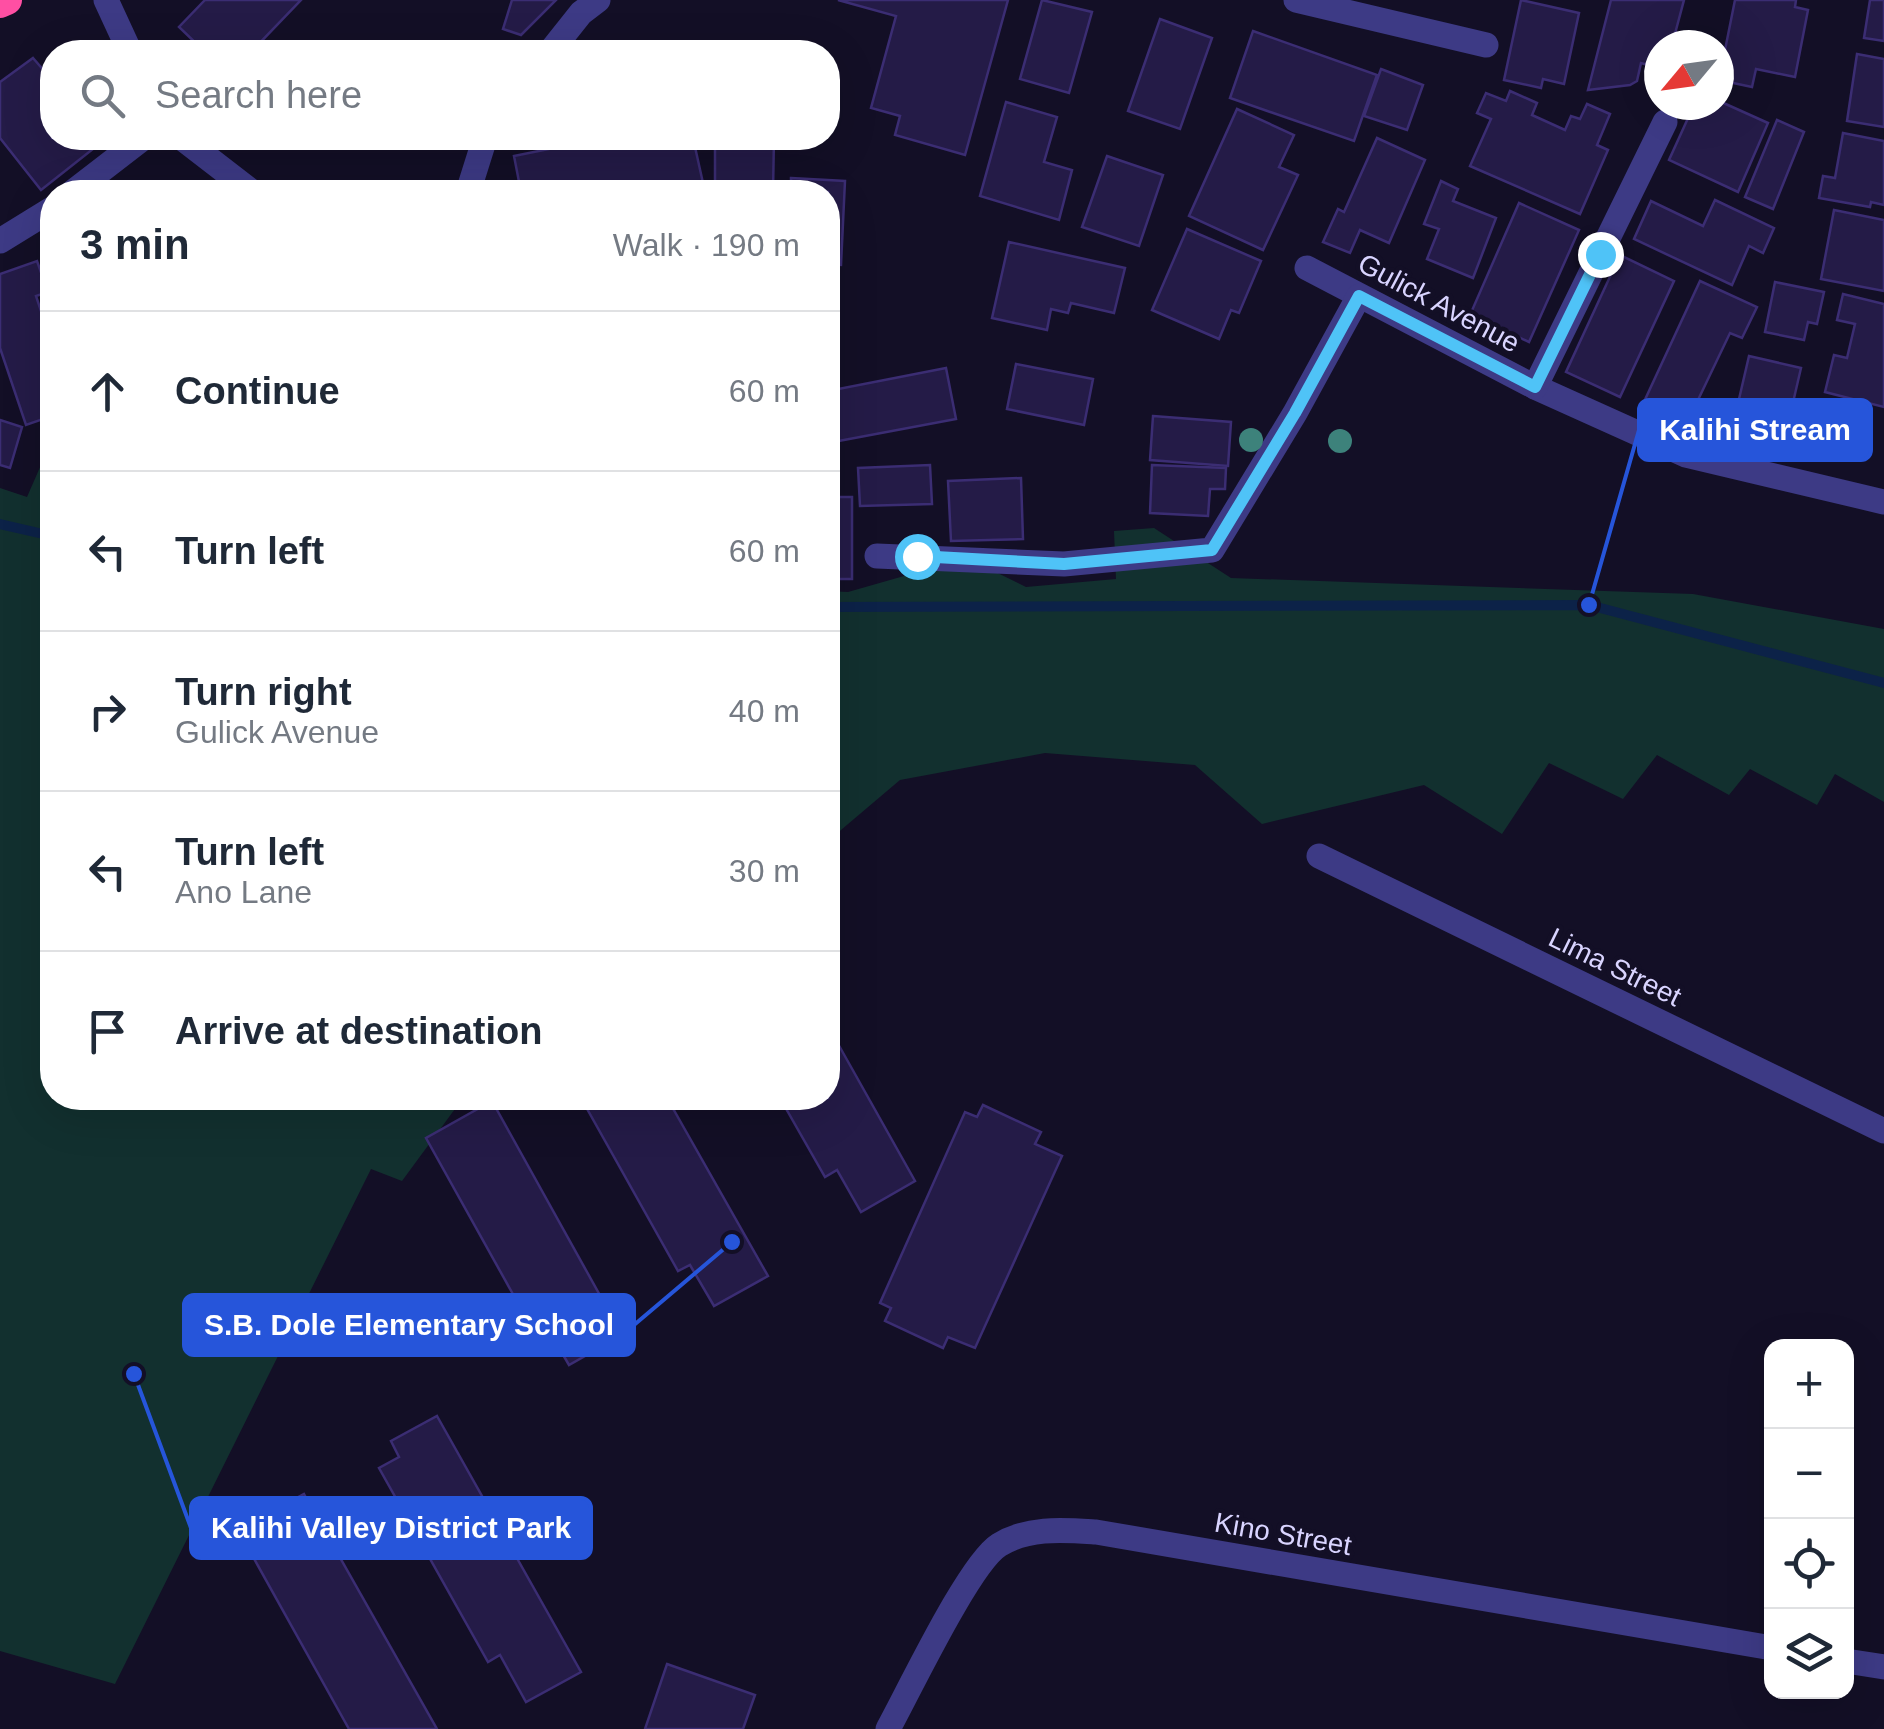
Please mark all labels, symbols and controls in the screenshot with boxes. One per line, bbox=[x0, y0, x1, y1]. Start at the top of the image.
north arrow bbox=[1644, 30, 1734, 120]
search box bbox=[40, 40, 840, 150]
icon: search bbox=[75, 68, 130, 123]
text: Search here bbox=[155, 74, 362, 116]
text: 3 min bbox=[80, 221, 190, 268]
text: Walk · 190 m bbox=[613, 227, 800, 263]
route end bbox=[1578, 232, 1624, 278]
street label: Gulick Avenue bbox=[1353, 247, 1525, 359]
icon: ahead bbox=[80, 364, 135, 419]
text: Continue bbox=[175, 370, 340, 412]
text: 60 m bbox=[729, 373, 800, 409]
callout: Kalihi Stream bbox=[1639, 400, 1871, 460]
text: Kalihi Stream bbox=[1659, 413, 1851, 446]
icon: left bbox=[80, 524, 135, 579]
text: Turn left bbox=[175, 530, 324, 572]
text: 60 m bbox=[729, 533, 800, 569]
route start bbox=[895, 534, 941, 580]
text: Turn right bbox=[175, 671, 352, 713]
icon: right bbox=[80, 684, 135, 739]
text: 40 m bbox=[729, 693, 800, 729]
text: Gulick Avenue bbox=[175, 714, 379, 750]
text: Turn left bbox=[175, 831, 324, 873]
icon: left bbox=[80, 844, 135, 899]
text: 30 m bbox=[729, 853, 800, 889]
text: Ano Lane bbox=[175, 874, 312, 910]
street label: Lima Street bbox=[1544, 922, 1686, 1012]
icon: arrive bbox=[80, 1004, 135, 1059]
text: Arrive at destination bbox=[175, 1010, 542, 1052]
callout: S.B. Dole Elementary School bbox=[184, 1295, 634, 1355]
text: S.B. Dole Elementary School bbox=[204, 1308, 614, 1341]
map controls bbox=[1764, 1339, 1854, 1699]
button: + bbox=[1764, 1339, 1854, 1429]
button: − bbox=[1764, 1429, 1854, 1519]
callout: Kalihi Valley District Park bbox=[191, 1498, 591, 1558]
street label: Kino Street bbox=[1212, 1507, 1354, 1561]
text: Kalihi Valley District Park bbox=[211, 1511, 571, 1544]
button: locate bbox=[1764, 1519, 1854, 1609]
button: layers bbox=[1764, 1609, 1854, 1699]

